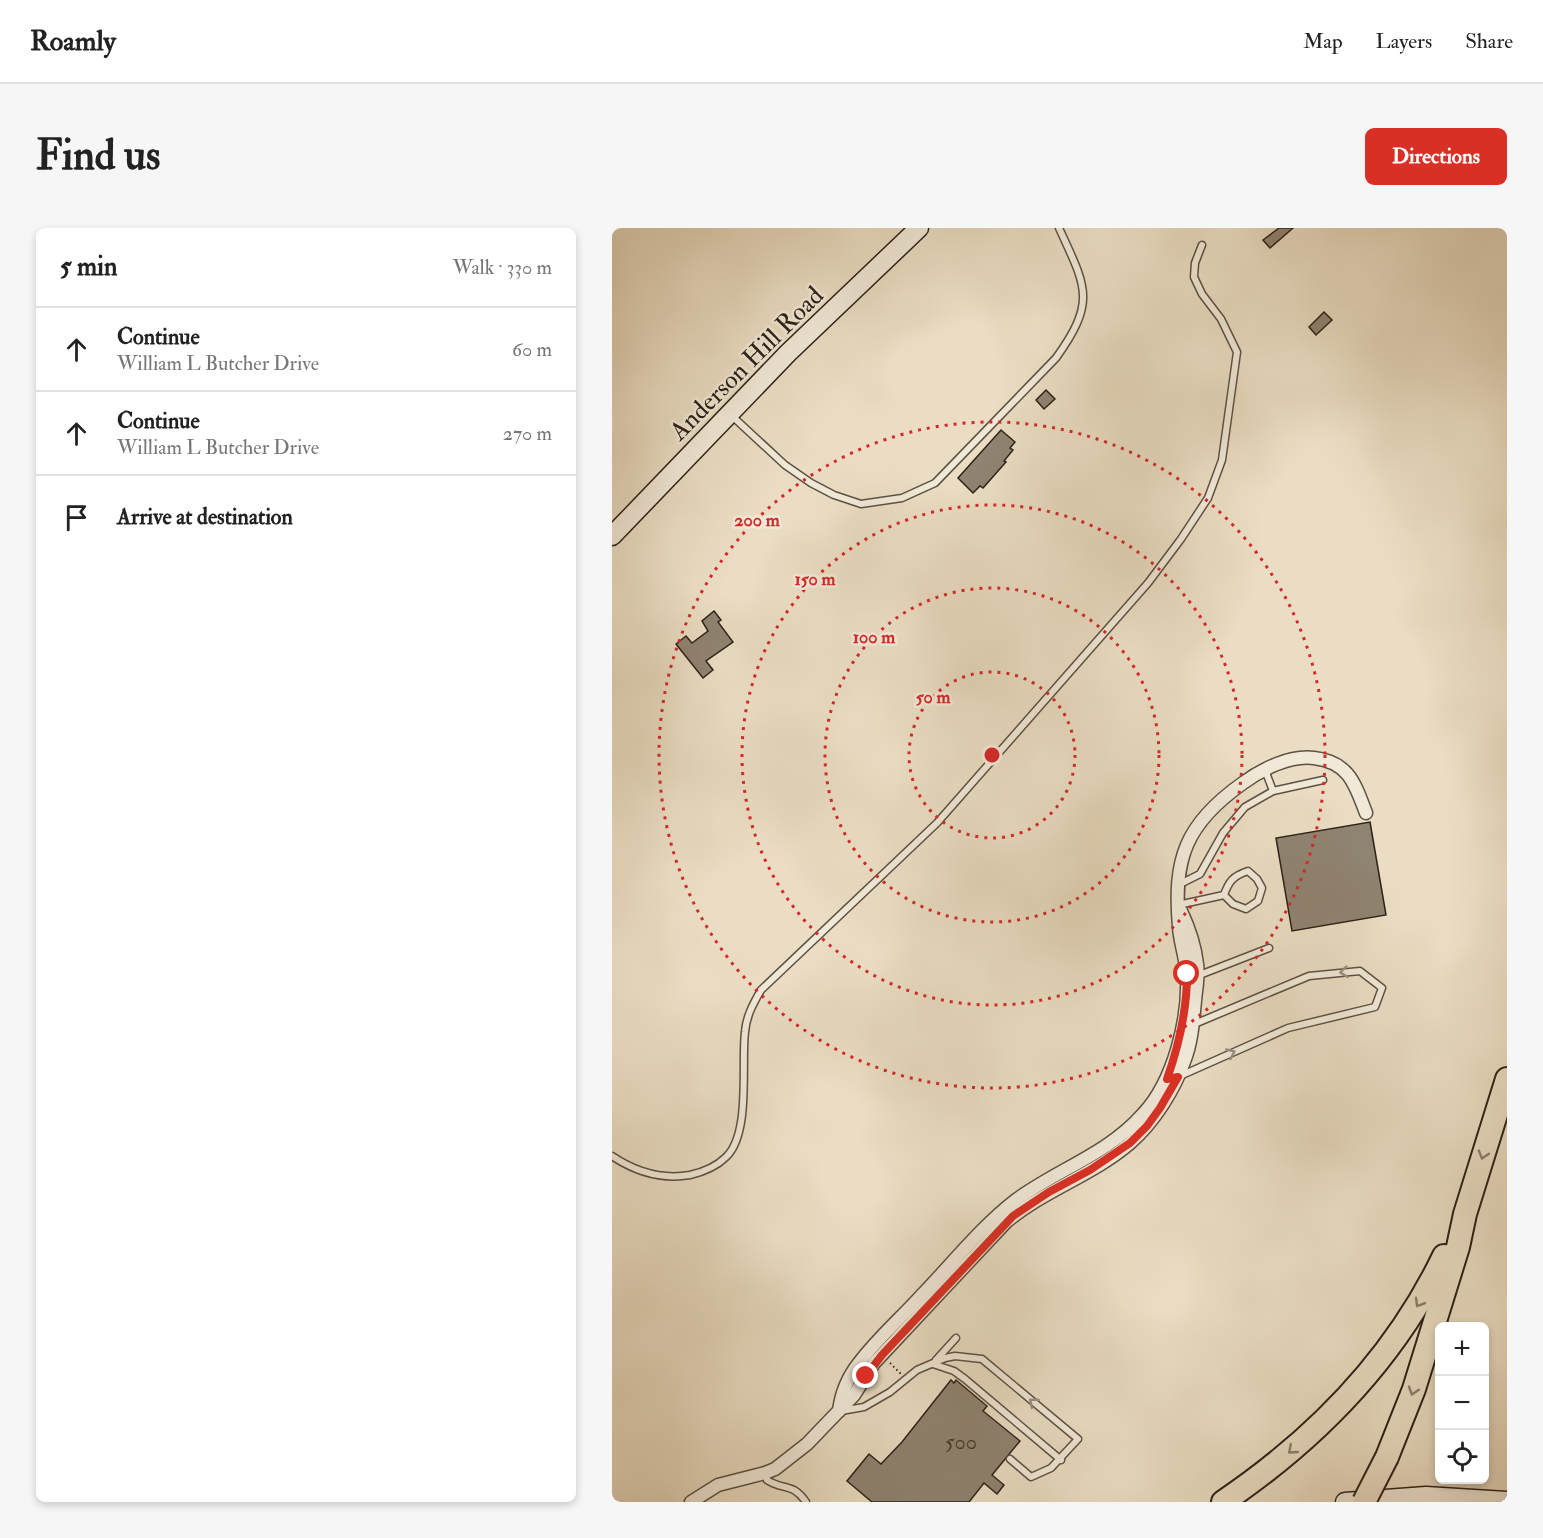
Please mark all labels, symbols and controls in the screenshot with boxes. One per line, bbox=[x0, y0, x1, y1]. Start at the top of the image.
text: Roamly bbox=[30, 24, 116, 59]
text: Map bbox=[1303, 28, 1343, 55]
text: Layers bbox=[1376, 28, 1432, 55]
text: Share bbox=[1465, 28, 1513, 55]
button: Directions bbox=[1365, 128, 1507, 185]
text: Find us bbox=[36, 130, 160, 182]
text: 5 min bbox=[60, 251, 117, 283]
text: Walk · 330 m bbox=[453, 255, 552, 280]
street label: Anderson Hill Road bbox=[662, 280, 831, 448]
text: Continue bbox=[117, 323, 200, 351]
icon: ahead bbox=[60, 333, 93, 366]
text: 60 m bbox=[512, 337, 552, 362]
text: William L Butcher Drive bbox=[117, 351, 319, 376]
text: Continue bbox=[117, 407, 200, 435]
icon: ahead bbox=[60, 417, 93, 450]
text: 270 m bbox=[503, 421, 552, 446]
text: William L Butcher Drive bbox=[117, 435, 319, 460]
icon: arrive bbox=[60, 501, 93, 534]
text: Arrive at destination bbox=[117, 503, 293, 531]
text: 200 m bbox=[734, 509, 781, 532]
text: 150 m bbox=[794, 568, 837, 591]
text: 100 m bbox=[853, 626, 896, 649]
text: 50 m bbox=[916, 686, 951, 709]
centre of rings bbox=[982, 745, 1002, 765]
route start bbox=[1173, 960, 1199, 986]
one-way arrow bbox=[1340, 966, 1349, 978]
one-way arrow bbox=[1225, 1048, 1236, 1060]
one-way arrow bbox=[1478, 1149, 1491, 1160]
one-way arrow bbox=[1415, 1297, 1426, 1307]
map controls bbox=[1435, 1322, 1489, 1484]
button: + bbox=[1435, 1322, 1489, 1376]
route end bbox=[852, 1362, 878, 1388]
button: − bbox=[1435, 1376, 1489, 1430]
one-way arrow bbox=[1408, 1385, 1420, 1396]
one-way arrow bbox=[1029, 1398, 1040, 1409]
house number: 500 bbox=[945, 1428, 977, 1456]
button: locate bbox=[1435, 1430, 1489, 1484]
one-way arrow bbox=[1288, 1443, 1299, 1454]

